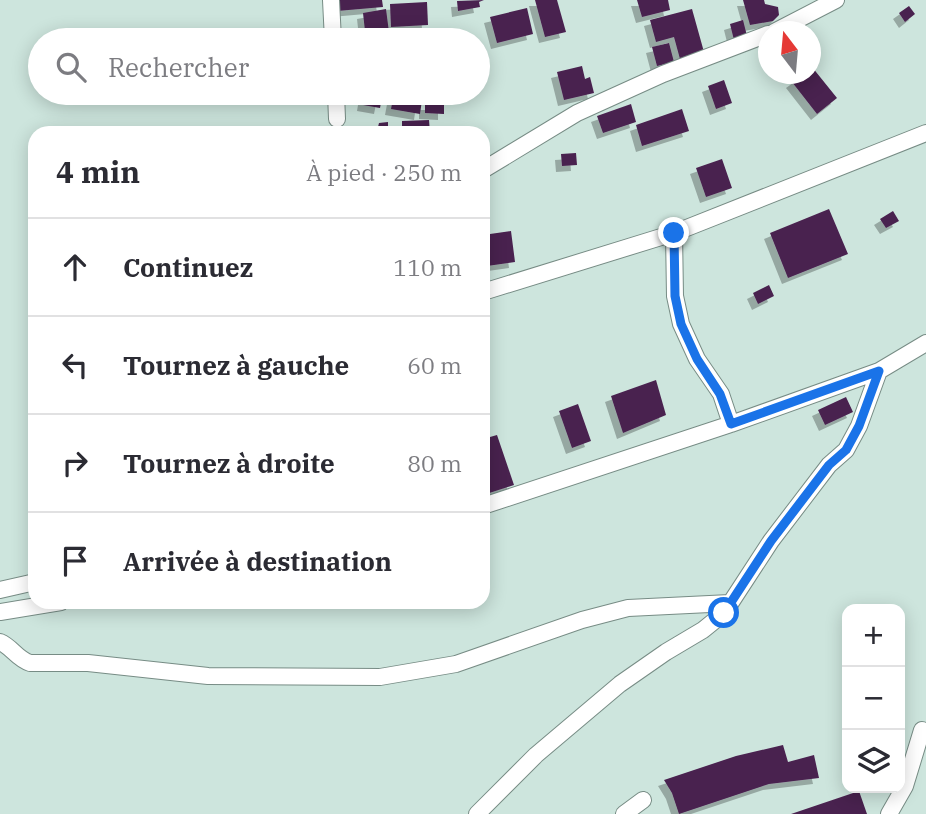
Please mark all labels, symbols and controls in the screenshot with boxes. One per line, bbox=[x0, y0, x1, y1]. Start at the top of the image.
north arrow bbox=[758, 21, 821, 84]
search box bbox=[28, 28, 490, 105]
icon: search bbox=[52, 48, 90, 86]
text: Rechercher bbox=[108, 50, 249, 84]
text: 4 min bbox=[56, 152, 140, 191]
text: À pied · 250 m bbox=[306, 157, 462, 187]
route end bbox=[658, 217, 689, 248]
icon: ahead bbox=[56, 248, 94, 286]
text: Continuez bbox=[123, 250, 253, 284]
text: 110 m bbox=[393, 252, 462, 282]
icon: left bbox=[56, 346, 94, 384]
text: Tournez à gauche bbox=[123, 348, 349, 382]
text: 60 m bbox=[407, 350, 462, 380]
icon: right bbox=[56, 444, 94, 482]
text: Tournez à droite bbox=[123, 446, 335, 480]
text: 80 m bbox=[407, 448, 462, 478]
icon: arrive bbox=[56, 542, 94, 580]
text: Arrivée à destination bbox=[123, 544, 392, 578]
route start bbox=[708, 597, 739, 628]
map controls bbox=[842, 604, 905, 793]
button: + bbox=[842, 604, 905, 667]
button: − bbox=[842, 667, 905, 730]
button: layers bbox=[842, 730, 905, 793]

